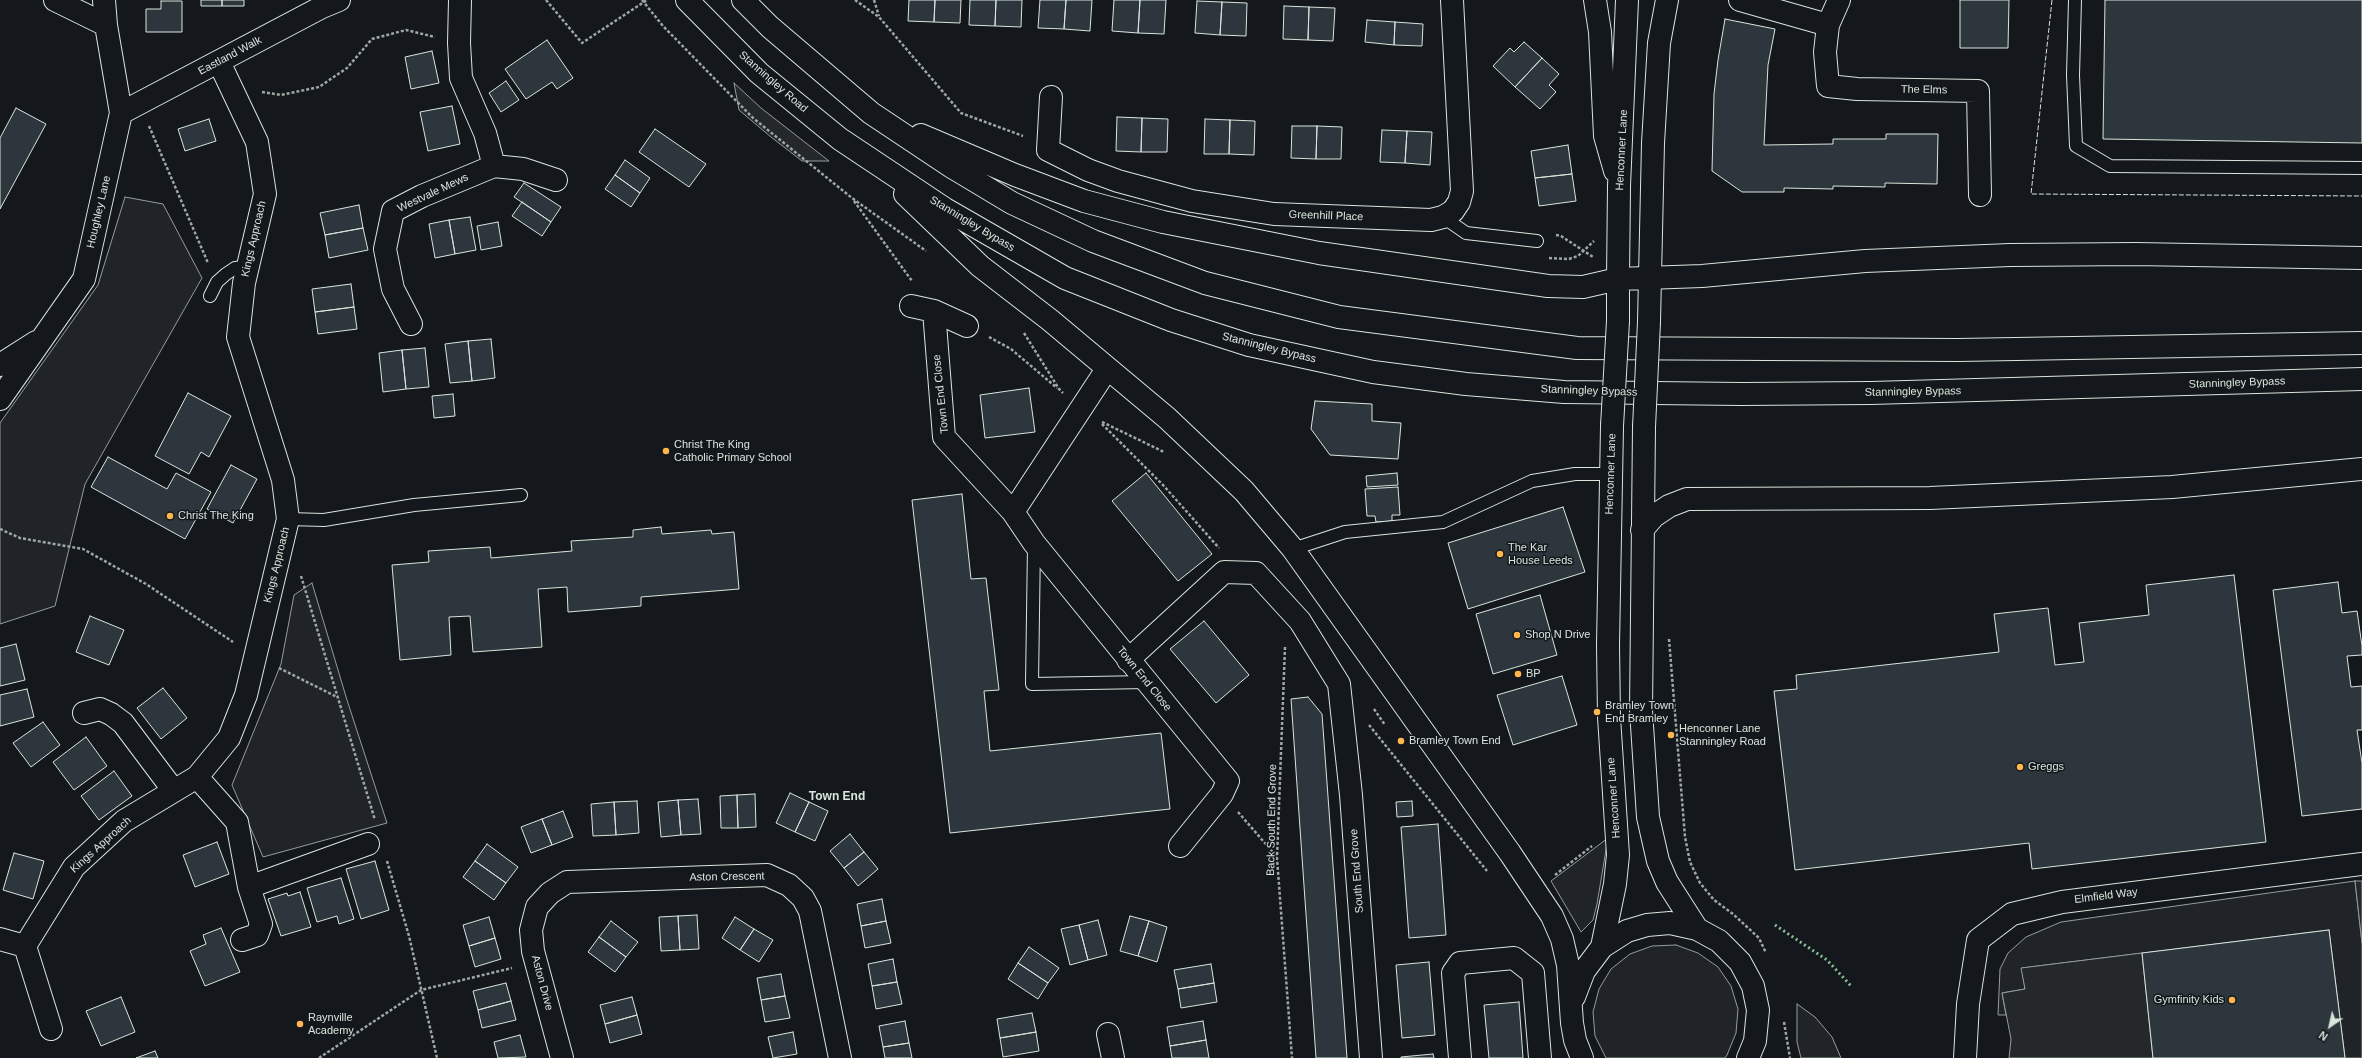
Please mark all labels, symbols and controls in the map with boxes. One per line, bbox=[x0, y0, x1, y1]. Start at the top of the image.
street label: Eastland Walk bbox=[196, 34, 264, 78]
street label: Stanningley Road bbox=[736, 49, 810, 115]
street label: The Elms bbox=[1901, 83, 1947, 97]
street label: Henconner Lane bbox=[1613, 109, 1631, 191]
street label: Westvale Mews bbox=[395, 171, 471, 215]
street label: Houghley Lane bbox=[84, 174, 114, 250]
street label: Stanningley Bypass bbox=[927, 193, 1017, 255]
street label: Kings Approach bbox=[239, 200, 269, 278]
street label: Greenhill Place bbox=[1288, 208, 1364, 224]
street label: Stanningley Bypass bbox=[1221, 330, 1317, 366]
street label: Town End Close bbox=[930, 354, 952, 434]
street label: Stanningley Bypass bbox=[2188, 375, 2286, 391]
street label: Stanningley Bypass bbox=[1540, 383, 1638, 399]
street label: Stanningley Bypass bbox=[1865, 385, 1961, 399]
street label: Henconner Lane bbox=[1603, 433, 1619, 515]
place label: Christ The King Catholic Primary School bbox=[674, 438, 791, 464]
marker: Christ The King Catholic Primary School bbox=[661, 446, 671, 456]
place label: Christ The King bbox=[178, 509, 254, 523]
marker: Christ The King bbox=[165, 511, 175, 521]
street label: Kings Approach bbox=[261, 526, 293, 604]
place label: The Kar House Leeds bbox=[1508, 541, 1573, 567]
marker: The Kar House Leeds bbox=[1495, 549, 1505, 559]
place label: Shop N Drive bbox=[1525, 628, 1590, 642]
marker: Shop N Drive bbox=[1512, 630, 1522, 640]
street label: Town End Close bbox=[1114, 644, 1174, 714]
place label: BP bbox=[1526, 667, 1541, 681]
marker: BP bbox=[1513, 669, 1523, 679]
place label: Bramley Town End Bramley bbox=[1605, 699, 1674, 725]
marker: Bramley Town End Bramley bbox=[1592, 707, 1602, 717]
place label: Henconner Lane Stanningley Road bbox=[1679, 722, 1766, 748]
marker: Henconner Lane Stanningley Road bbox=[1666, 730, 1676, 740]
place label: Bramley Town End bbox=[1409, 734, 1501, 748]
marker: Bramley Town End bbox=[1396, 736, 1406, 746]
street label: Henconner Lane bbox=[1605, 757, 1623, 839]
place label: Greggs bbox=[2028, 760, 2064, 774]
marker: Greggs bbox=[2015, 762, 2025, 772]
street label: Back South End Grove bbox=[1264, 764, 1280, 876]
district label: Town End bbox=[809, 790, 865, 804]
street label: Kings Approach bbox=[68, 814, 134, 876]
street label: South End Grove bbox=[1347, 828, 1367, 914]
street label: Aston Crescent bbox=[689, 870, 765, 884]
street label: Elmfield Way bbox=[2074, 886, 2138, 906]
street label: Aston Drive bbox=[528, 954, 556, 1012]
place label: Gymfinity Kids bbox=[2154, 993, 2224, 1007]
marker: Gymfinity Kids bbox=[2227, 995, 2237, 1005]
north arrow bbox=[2310, 1006, 2350, 1046]
place label: Raynville Academy bbox=[308, 1011, 354, 1037]
marker: Raynville Academy bbox=[295, 1019, 305, 1029]
text: N bbox=[2317, 1029, 2330, 1043]

